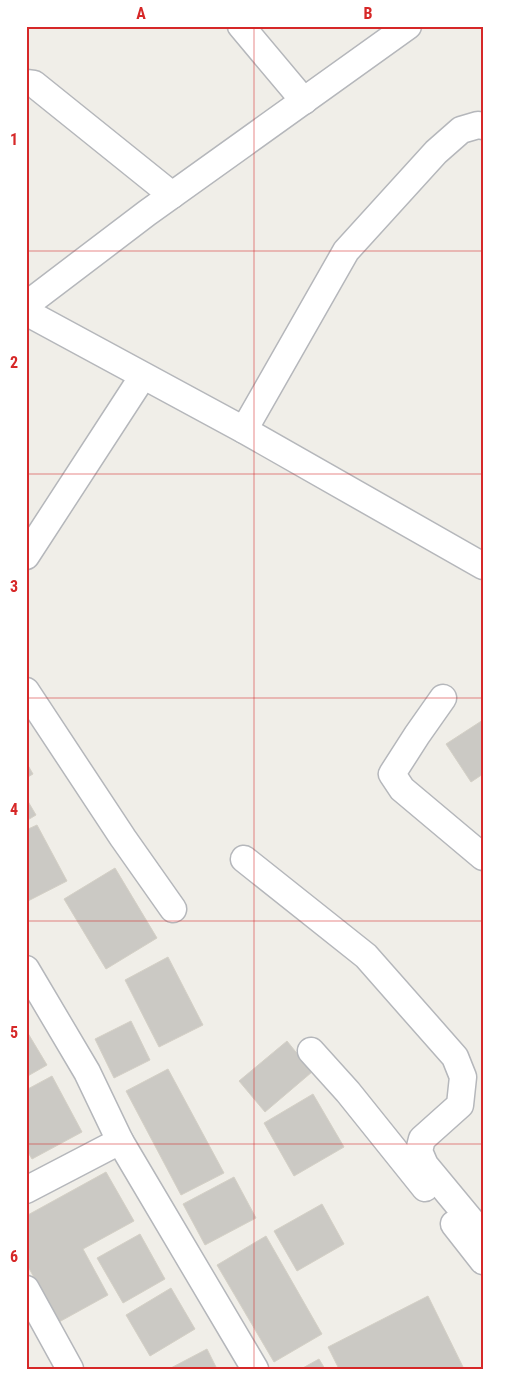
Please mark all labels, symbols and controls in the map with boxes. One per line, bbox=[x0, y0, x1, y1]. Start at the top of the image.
text: A bbox=[136, 4, 146, 23]
text: B bbox=[364, 4, 373, 23]
text: 1 bbox=[10, 130, 18, 149]
text: 2 bbox=[10, 353, 18, 372]
text: 3 bbox=[10, 577, 18, 596]
text: 4 bbox=[10, 800, 18, 819]
text: 5 bbox=[10, 1023, 18, 1042]
text: 6 bbox=[10, 1247, 18, 1266]

